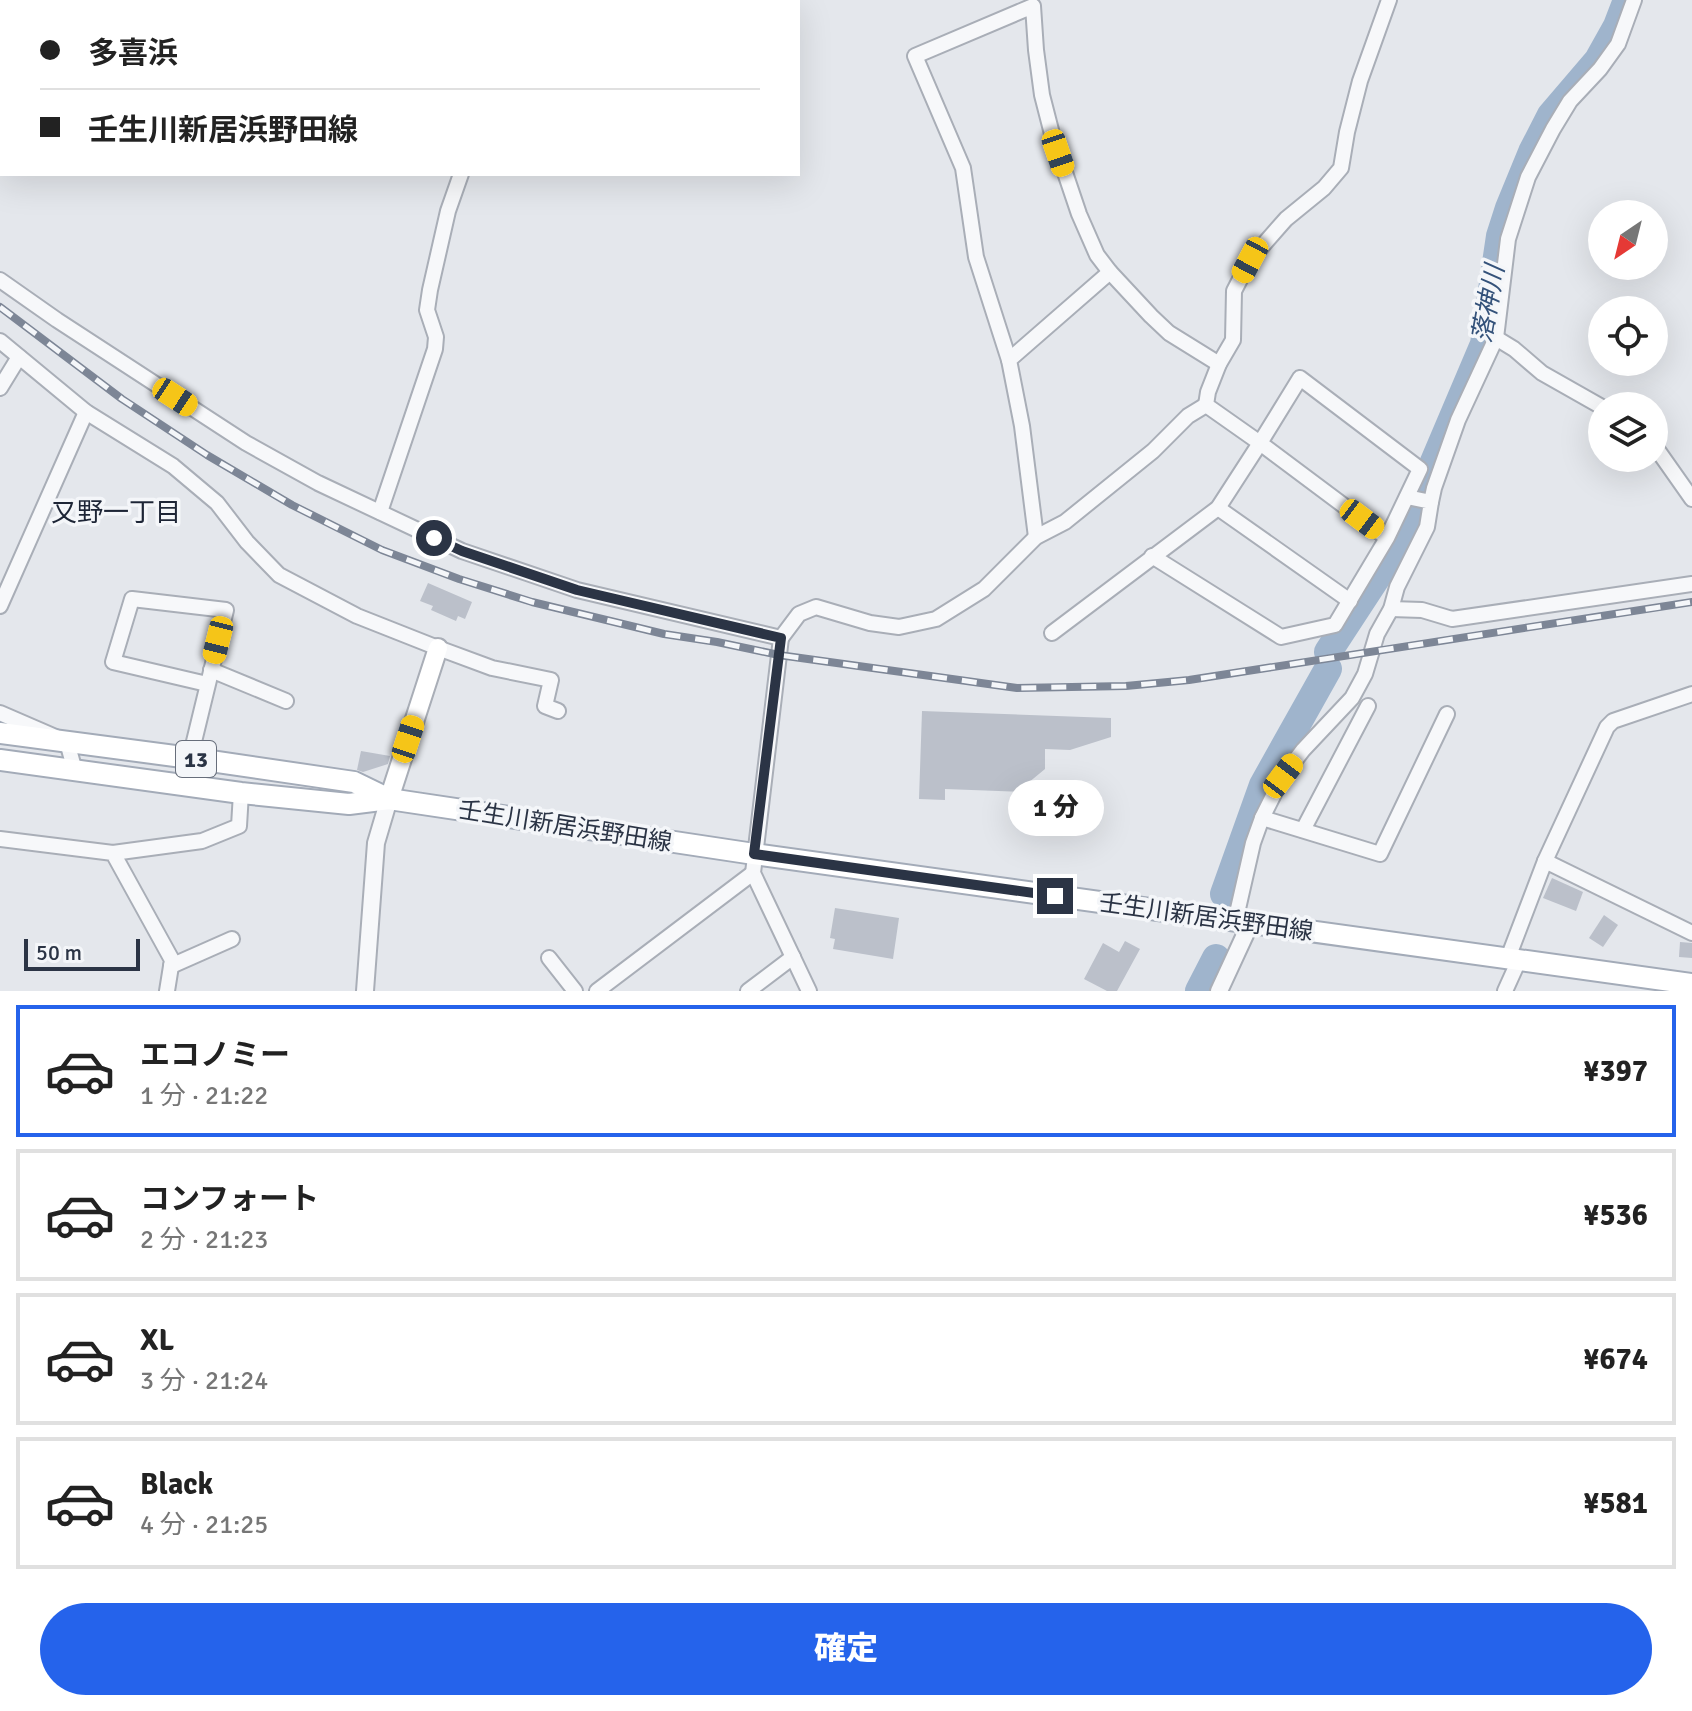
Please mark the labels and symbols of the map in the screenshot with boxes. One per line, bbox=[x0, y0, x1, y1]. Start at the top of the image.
car bbox=[1039, 126, 1077, 180]
north arrow bbox=[1588, 200, 1668, 280]
car bbox=[1228, 233, 1272, 287]
water label: 落神川 bbox=[1466, 260, 1512, 345]
car bbox=[148, 374, 202, 420]
car bbox=[1336, 495, 1388, 543]
district label: 又野一丁目 bbox=[51, 497, 181, 529]
route start bbox=[416, 520, 452, 556]
car bbox=[201, 614, 235, 666]
car bbox=[389, 712, 427, 766]
road number: 13 bbox=[176, 741, 216, 777]
car bbox=[1259, 750, 1307, 802]
callout: 1 分 bbox=[1007, 780, 1103, 836]
street label: 壬生川新居浜野田線 bbox=[456, 794, 674, 858]
route end bbox=[1037, 878, 1073, 914]
street label: 壬生川新居浜野田線 bbox=[1097, 887, 1315, 947]
scale bar bbox=[24, 935, 140, 971]

